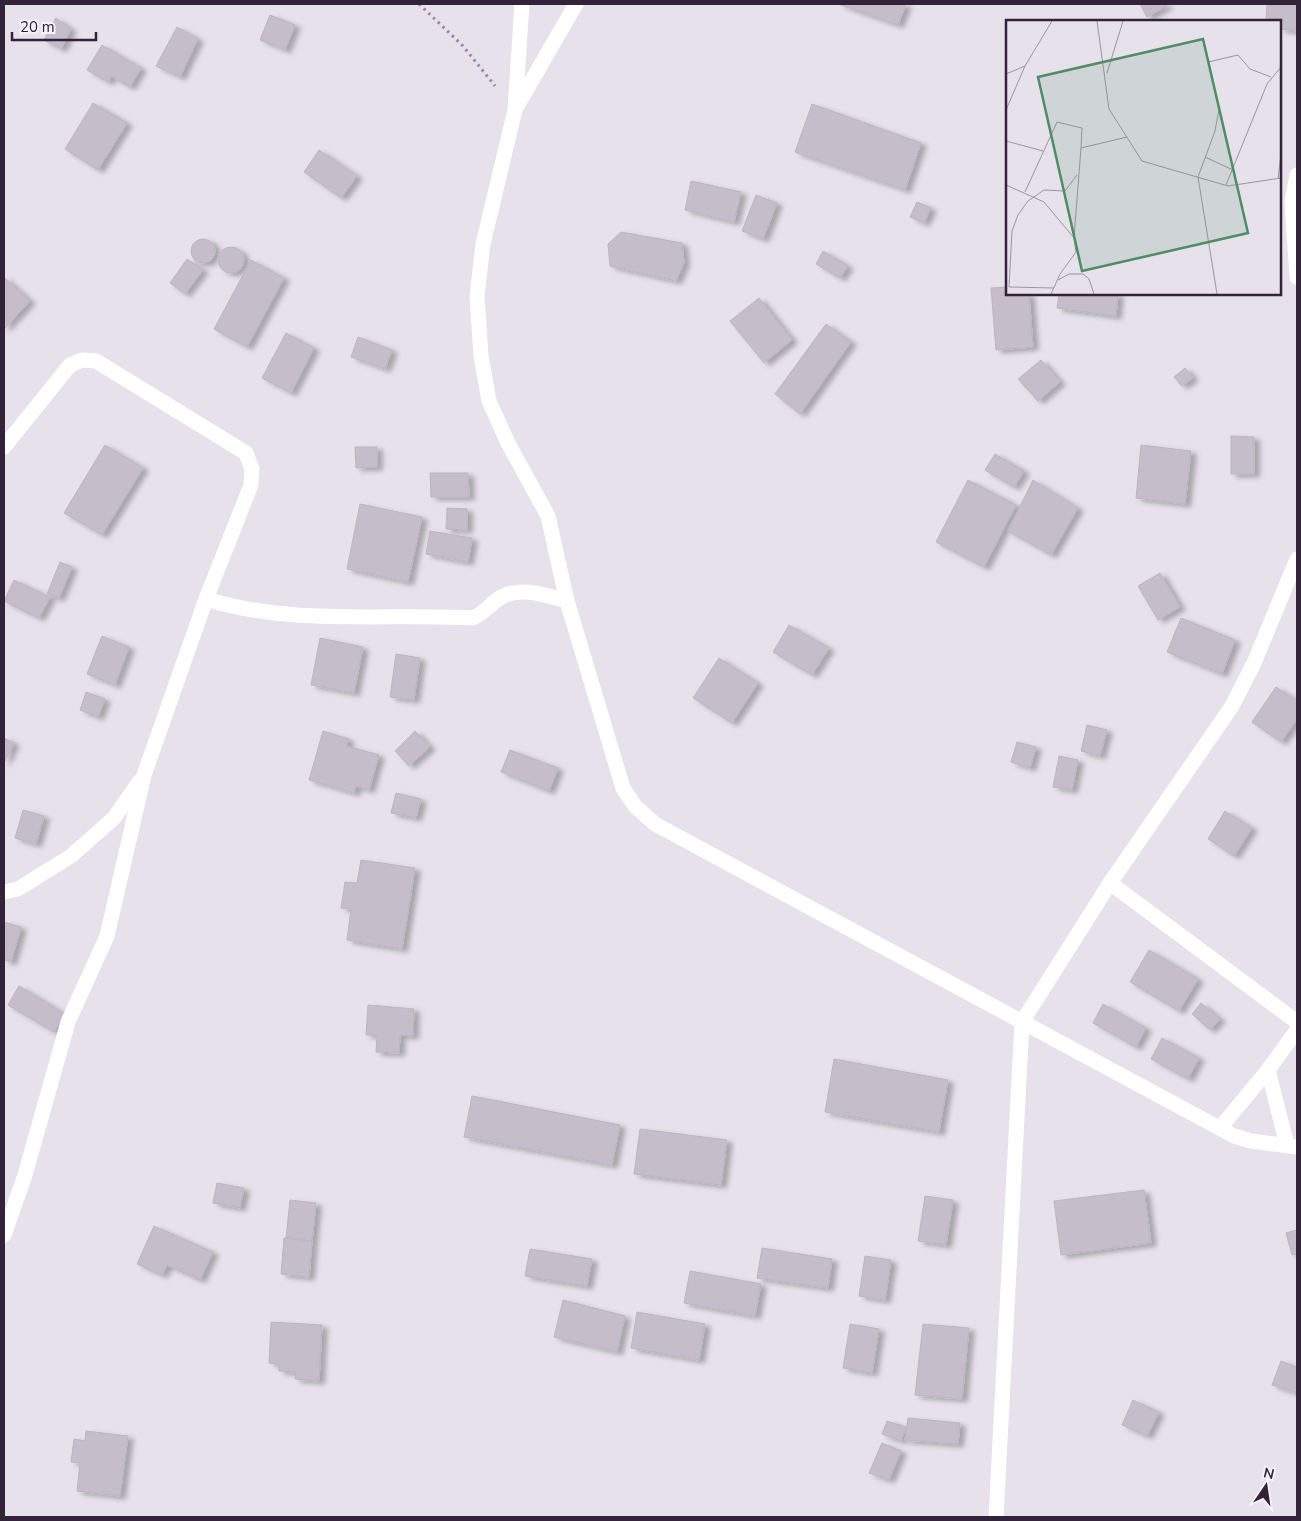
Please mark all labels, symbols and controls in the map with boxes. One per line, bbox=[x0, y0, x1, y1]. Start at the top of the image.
scale bar bbox=[12, 10, 96, 42]
text: 20 m bbox=[20, 17, 55, 37]
inset map bbox=[1006, 20, 1281, 295]
north arrow bbox=[1241, 1461, 1291, 1511]
text: N bbox=[1262, 1463, 1276, 1484]

